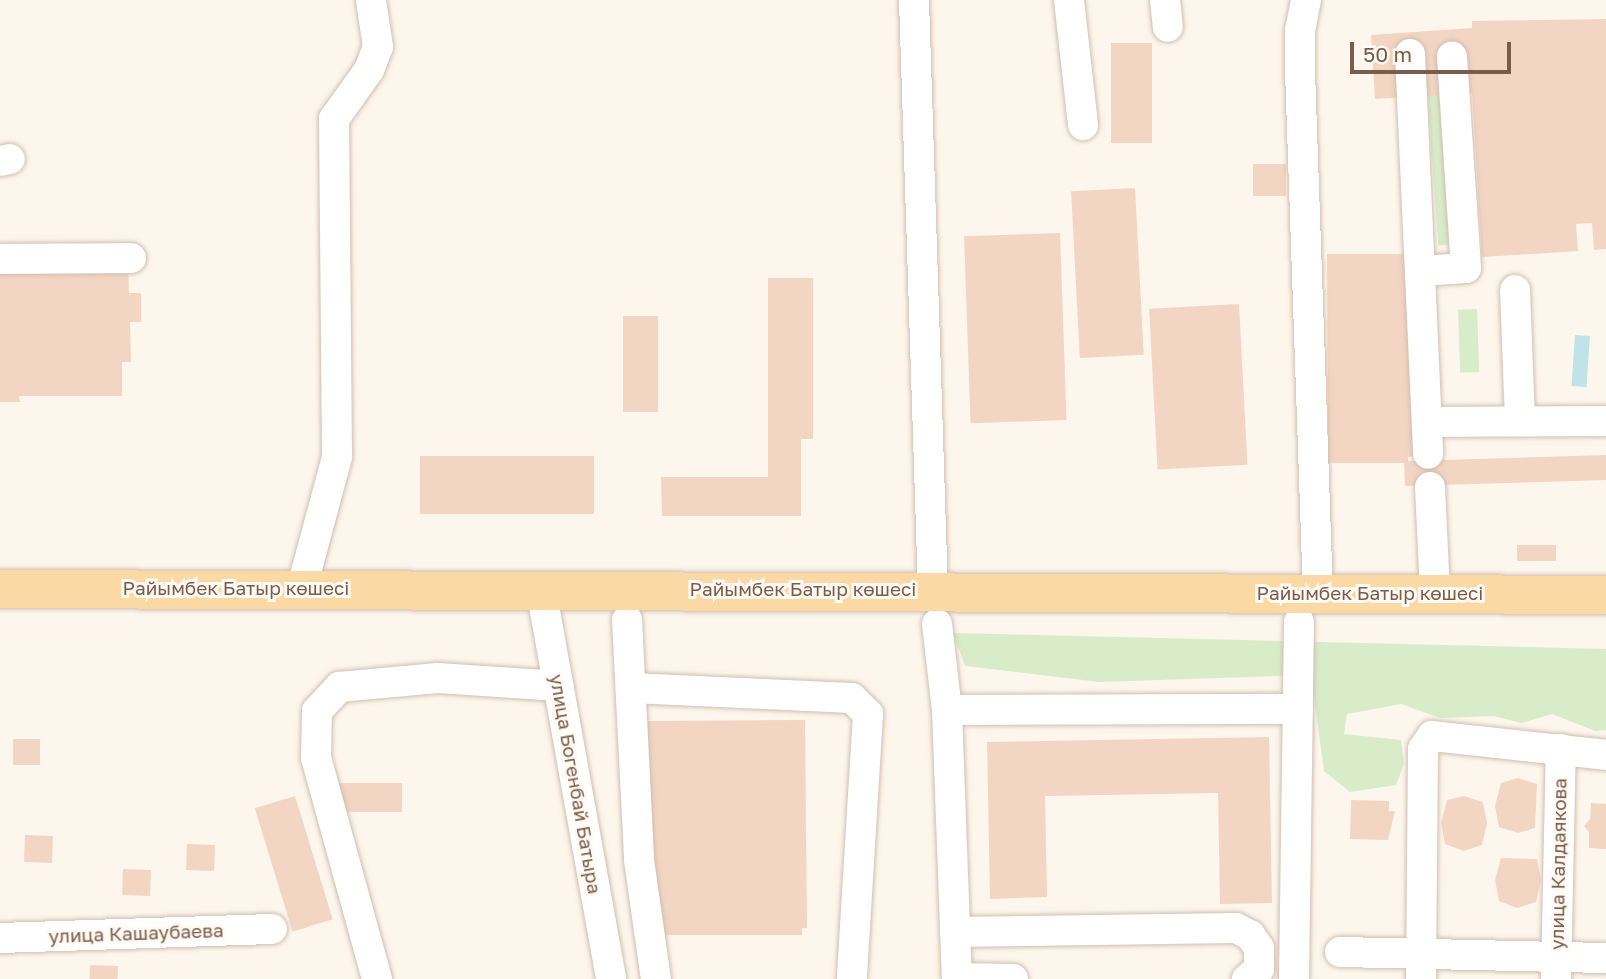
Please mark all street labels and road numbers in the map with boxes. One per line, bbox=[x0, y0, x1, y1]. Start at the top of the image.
street label: Райымбек Батыр көшесі bbox=[123, 577, 349, 599]
street label: Райымбек Батыр көшесі bbox=[690, 578, 916, 600]
street label: Райымбек Батыр көшесі bbox=[1257, 582, 1483, 604]
street label: улица Богенбай Батыра bbox=[545, 672, 607, 896]
street label: улица Калдаякова bbox=[1545, 778, 1571, 950]
street label: улица Кашаубаева bbox=[48, 919, 224, 947]

